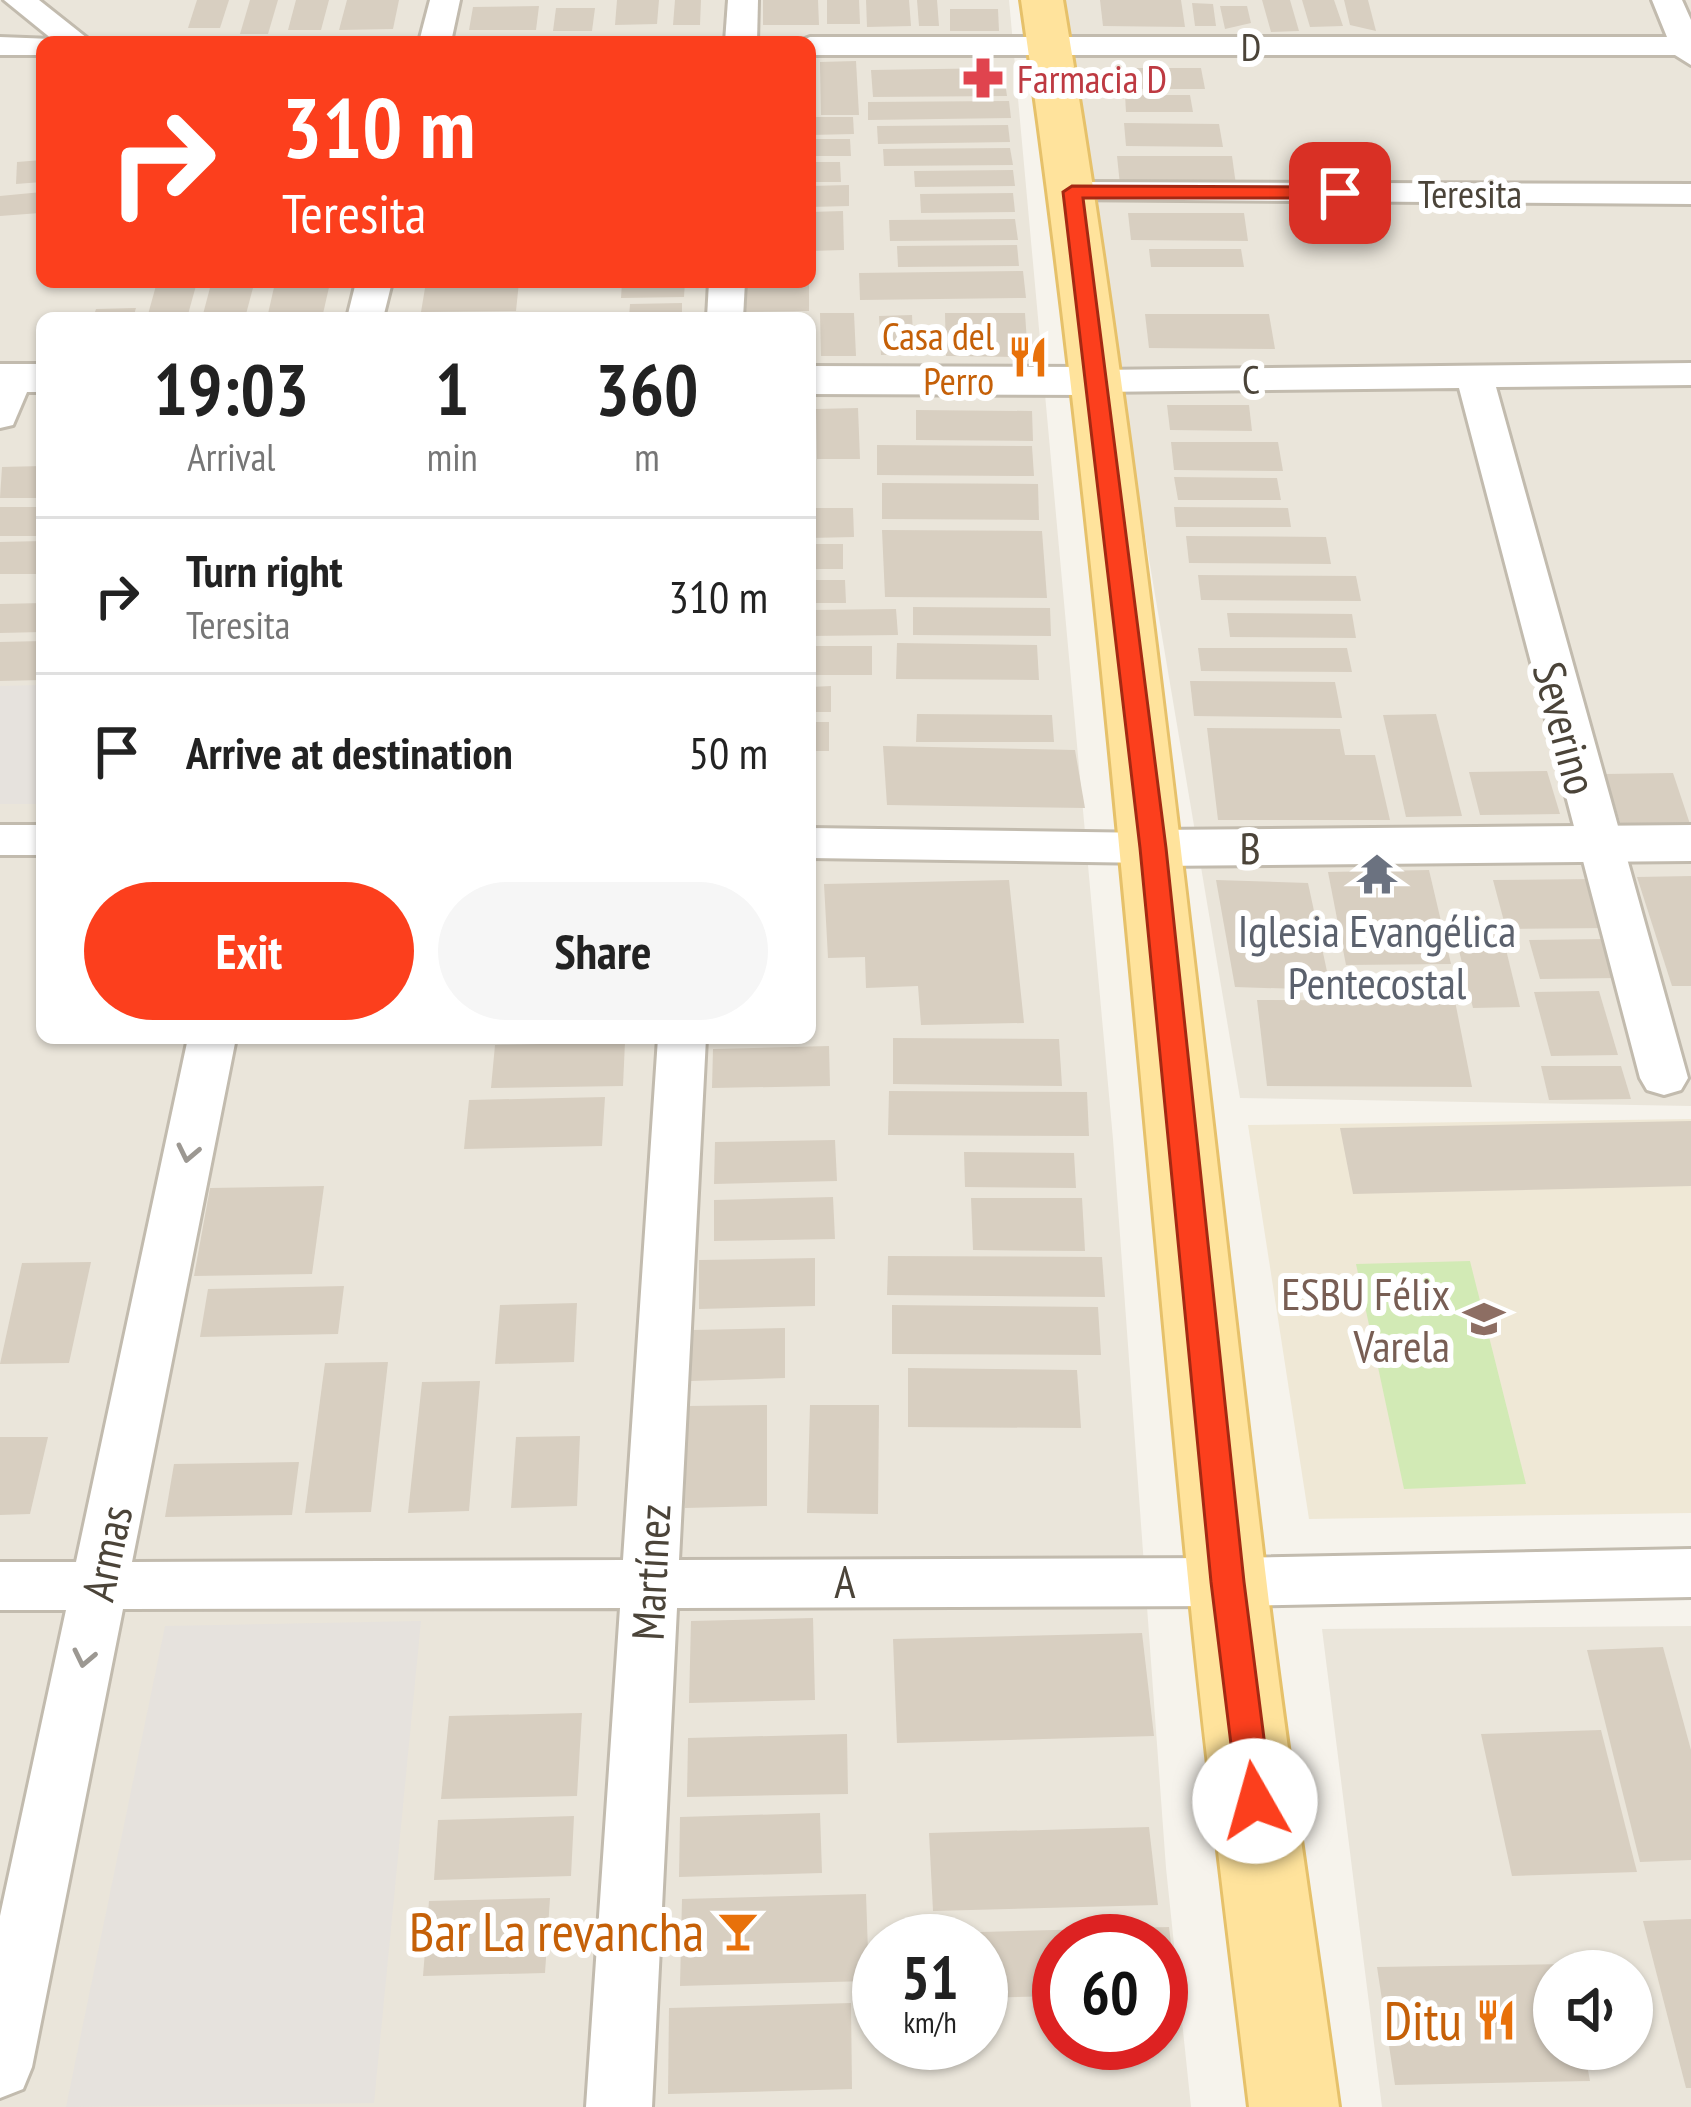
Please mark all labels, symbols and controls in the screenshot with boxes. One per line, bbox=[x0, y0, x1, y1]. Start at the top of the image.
street label: D bbox=[1241, 21, 1261, 72]
place label: Farmacia D bbox=[1017, 53, 1167, 104]
pharmacy icon: Farmacia D bbox=[960, 55, 1006, 101]
text: 310 m bbox=[282, 72, 475, 181]
icon: right bbox=[84, 84, 240, 240]
pin bbox=[1289, 142, 1391, 244]
icon: arrive bbox=[1307, 160, 1373, 226]
street label: Teresita bbox=[1418, 168, 1522, 219]
text: Teresita bbox=[282, 178, 426, 248]
place label: Casa del Perro bbox=[882, 310, 994, 406]
restaurant icon: Casa del Perro bbox=[1005, 334, 1051, 380]
text: 19:03 bbox=[154, 342, 309, 435]
text: 1 bbox=[435, 342, 469, 435]
text: 360 bbox=[595, 342, 698, 435]
street label: C bbox=[1242, 353, 1260, 405]
text: Arrival bbox=[187, 431, 275, 482]
text: min bbox=[427, 431, 478, 482]
text: m bbox=[634, 431, 660, 482]
text: Turn right bbox=[186, 541, 343, 599]
icon: right bbox=[84, 563, 150, 629]
text: 310 m bbox=[668, 567, 768, 625]
text: Teresita bbox=[186, 599, 290, 650]
street label: Severino bbox=[1521, 656, 1611, 800]
icon: arrive bbox=[84, 719, 150, 785]
text: Arrive at destination bbox=[186, 723, 513, 781]
text: 50 m bbox=[689, 723, 768, 781]
street label: B bbox=[1239, 818, 1261, 876]
temple icon: Iglesia Evangélica Pentecostal bbox=[1354, 851, 1400, 897]
button: Exit bbox=[84, 882, 414, 1020]
button: Share bbox=[438, 882, 768, 1020]
place label: Iglesia Evangélica Pentecostal bbox=[1238, 901, 1516, 1011]
one-way arrow bbox=[176, 1142, 202, 1162]
place label: ESBU Félix Varela bbox=[1281, 1264, 1450, 1374]
school or university icon: ESBU Félix Varela bbox=[1461, 1296, 1507, 1342]
street label: Armas bbox=[68, 1500, 144, 1606]
street label: Martínez bbox=[617, 1502, 683, 1642]
street label: A bbox=[834, 1552, 856, 1610]
one-way arrow bbox=[72, 1648, 98, 1668]
position arrow bbox=[1192, 1738, 1318, 1864]
place label: Bar La revancha bbox=[409, 1896, 704, 1966]
bar icon: Bar La revancha bbox=[715, 1908, 761, 1954]
speed limit sign: 60 bbox=[1032, 1914, 1188, 2070]
text: 51 bbox=[901, 1938, 959, 2016]
map controls bbox=[1533, 1950, 1653, 2070]
button: sound bbox=[1533, 1950, 1653, 2070]
place label: Ditu bbox=[1384, 1985, 1462, 2055]
restaurant icon: Ditu bbox=[1473, 1997, 1519, 2043]
text: km/h bbox=[903, 2002, 957, 2041]

